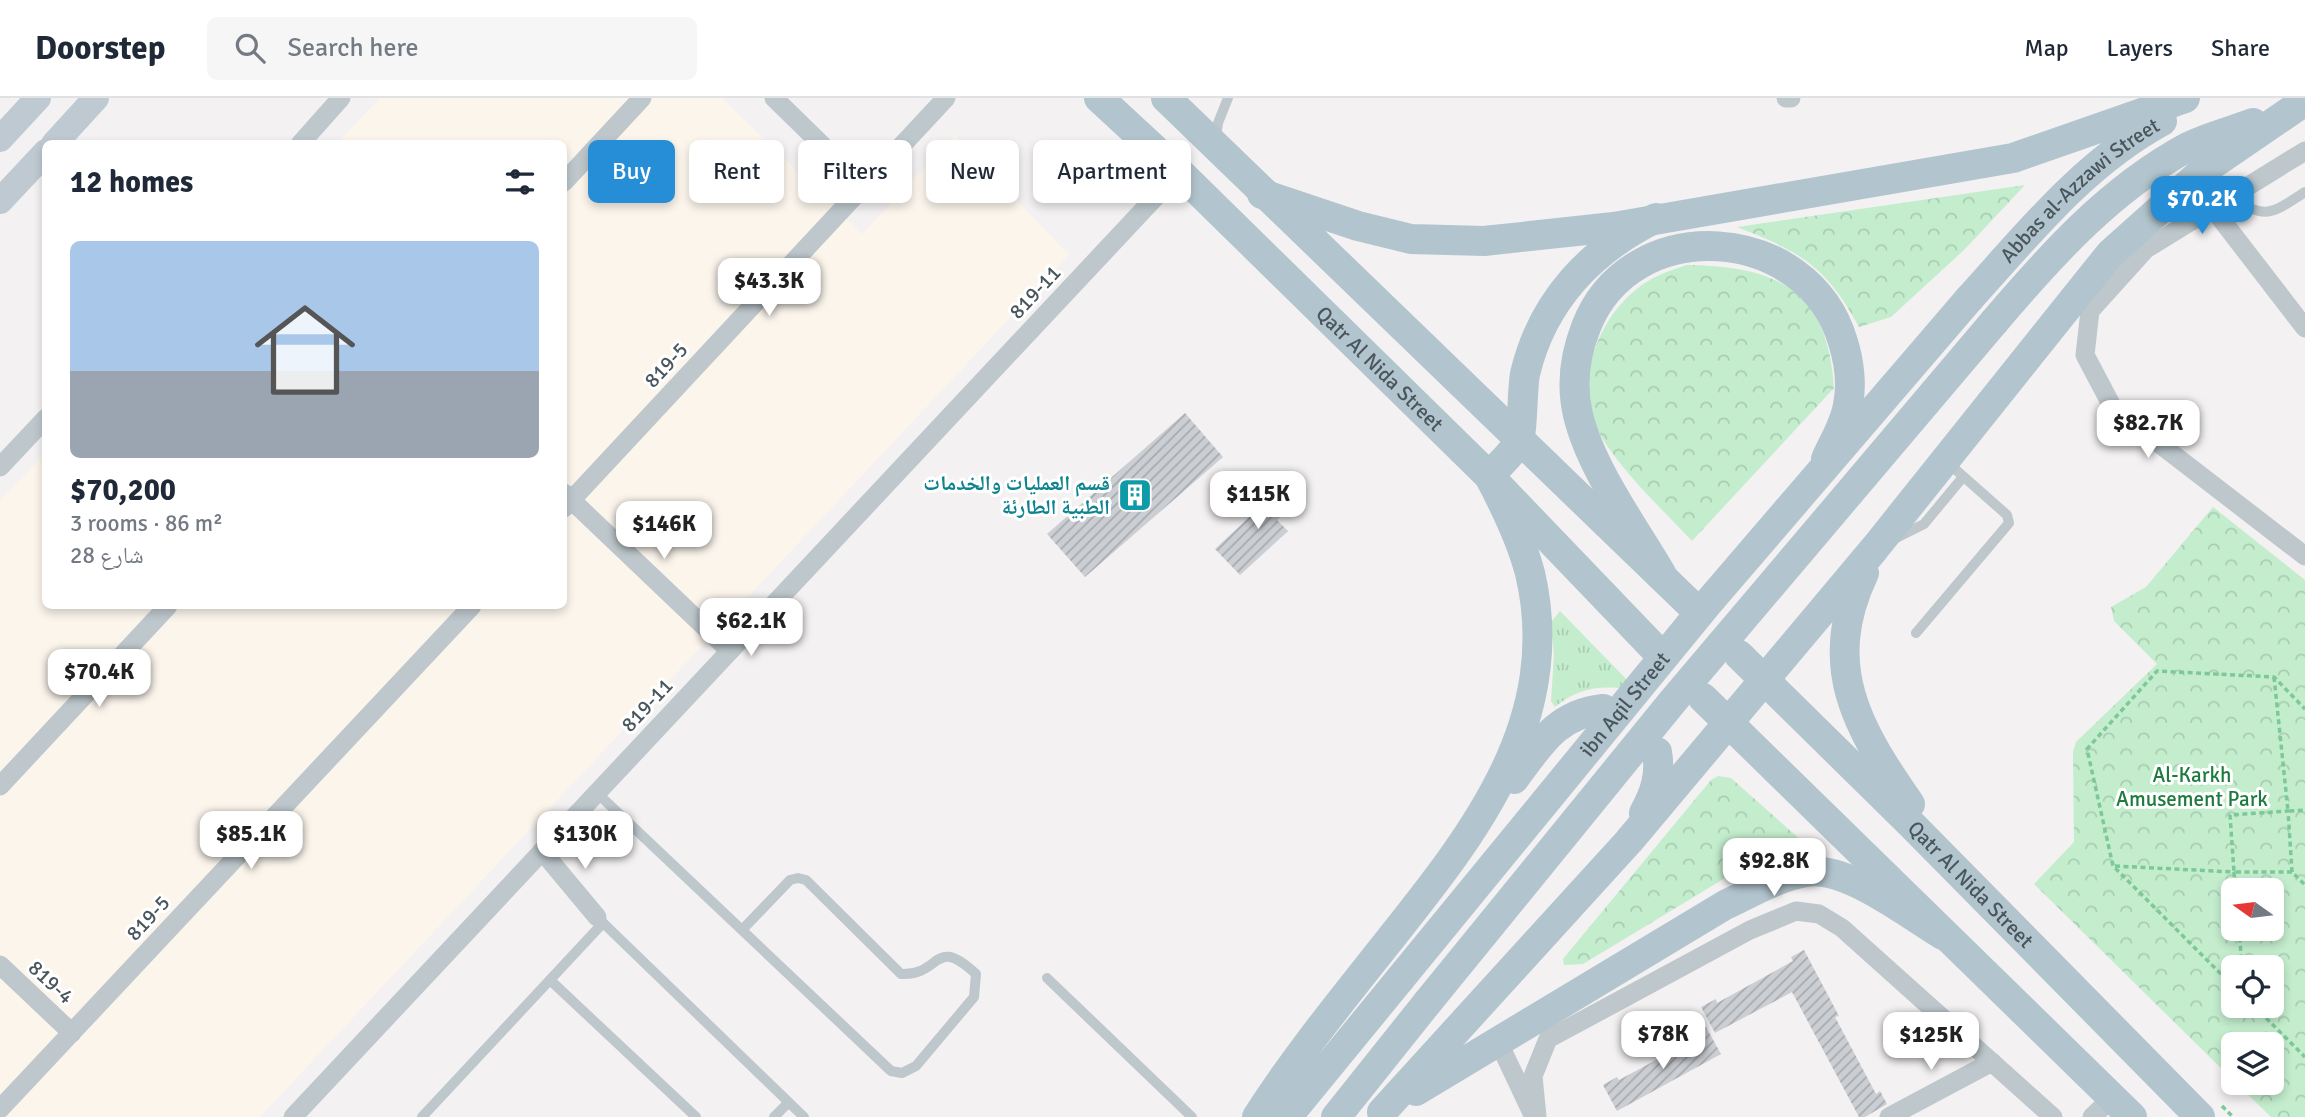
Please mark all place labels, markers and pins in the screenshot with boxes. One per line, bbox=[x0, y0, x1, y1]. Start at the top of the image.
pin: $70.2K bbox=[2145, 176, 2259, 236]
pin: $43.3K bbox=[712, 258, 826, 318]
pin: $82.7K bbox=[2091, 400, 2205, 460]
place label: قسم العمليات والخدمات الطبية الطارئة bbox=[923, 470, 1110, 520]
pin: $115K bbox=[1209, 472, 1307, 531]
building icon: قسم العمليات والخدمات الطبية الطارئة bbox=[1116, 476, 1154, 514]
pin: $146K bbox=[615, 502, 713, 561]
pin: $62.1K bbox=[694, 598, 808, 658]
pin: $70.4K bbox=[42, 650, 156, 709]
pin: $85.1K bbox=[194, 812, 308, 871]
pin: $130K bbox=[536, 812, 634, 871]
pin: $92.8K bbox=[1717, 838, 1831, 898]
pin: $78K bbox=[1622, 1012, 1704, 1071]
pin: $125K bbox=[1882, 1012, 1980, 1072]

